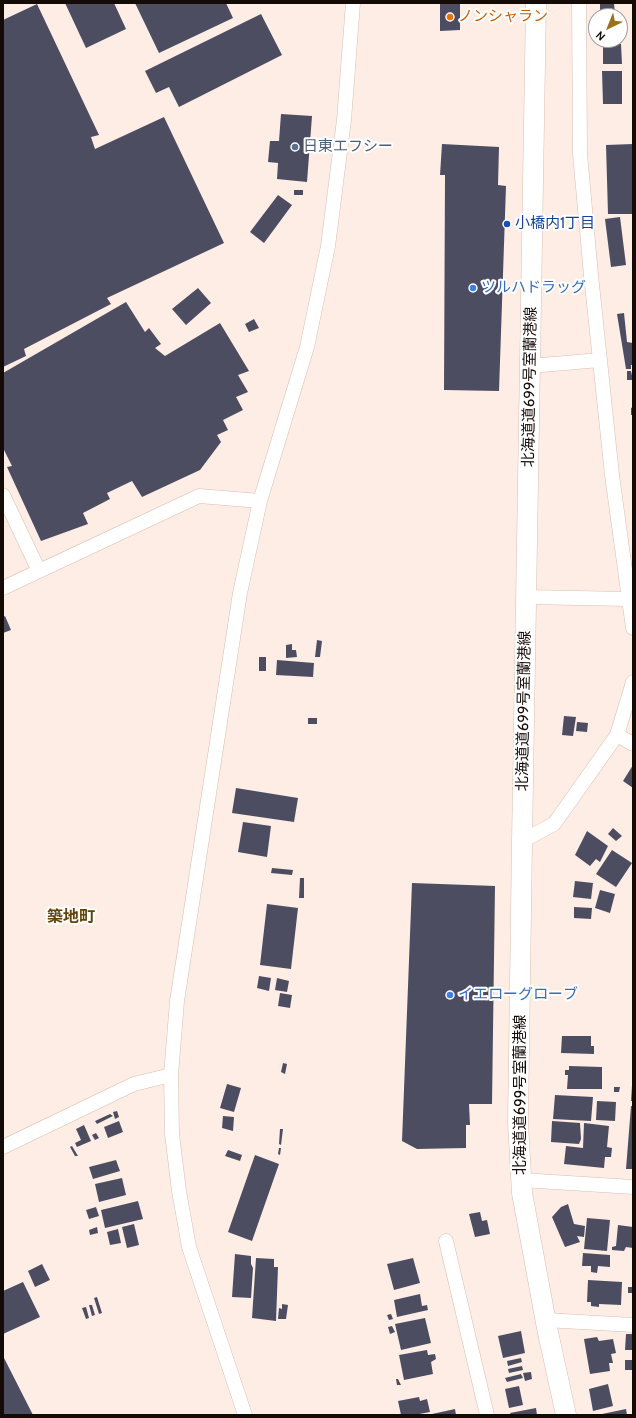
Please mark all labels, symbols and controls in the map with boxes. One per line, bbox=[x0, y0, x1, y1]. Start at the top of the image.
place label: ノンシャラン bbox=[458, 8, 548, 26]
north arrow bbox=[588, 8, 628, 48]
marker: ノンシャラン bbox=[445, 12, 455, 22]
text: N bbox=[593, 28, 608, 44]
place label: 日東エフシー bbox=[303, 138, 393, 156]
marker: 日東エフシー bbox=[290, 142, 300, 152]
place label: 小橋内1丁目 bbox=[515, 215, 595, 233]
marker: 小橋内1丁目 bbox=[502, 219, 512, 229]
place label: ツルハドラッグ bbox=[481, 279, 586, 297]
marker: ツルハドラッグ bbox=[468, 283, 478, 293]
street label: 北海道道699号室蘭港線 bbox=[520, 307, 540, 467]
street label: 北海道道699号室蘭港線 bbox=[514, 631, 534, 791]
district label: 築地町 bbox=[47, 907, 95, 927]
place label: イエローグローブ bbox=[458, 986, 578, 1004]
marker: イエローグローブ bbox=[445, 990, 455, 1000]
street label: 北海道道699号室蘭港線 bbox=[512, 1015, 530, 1175]

